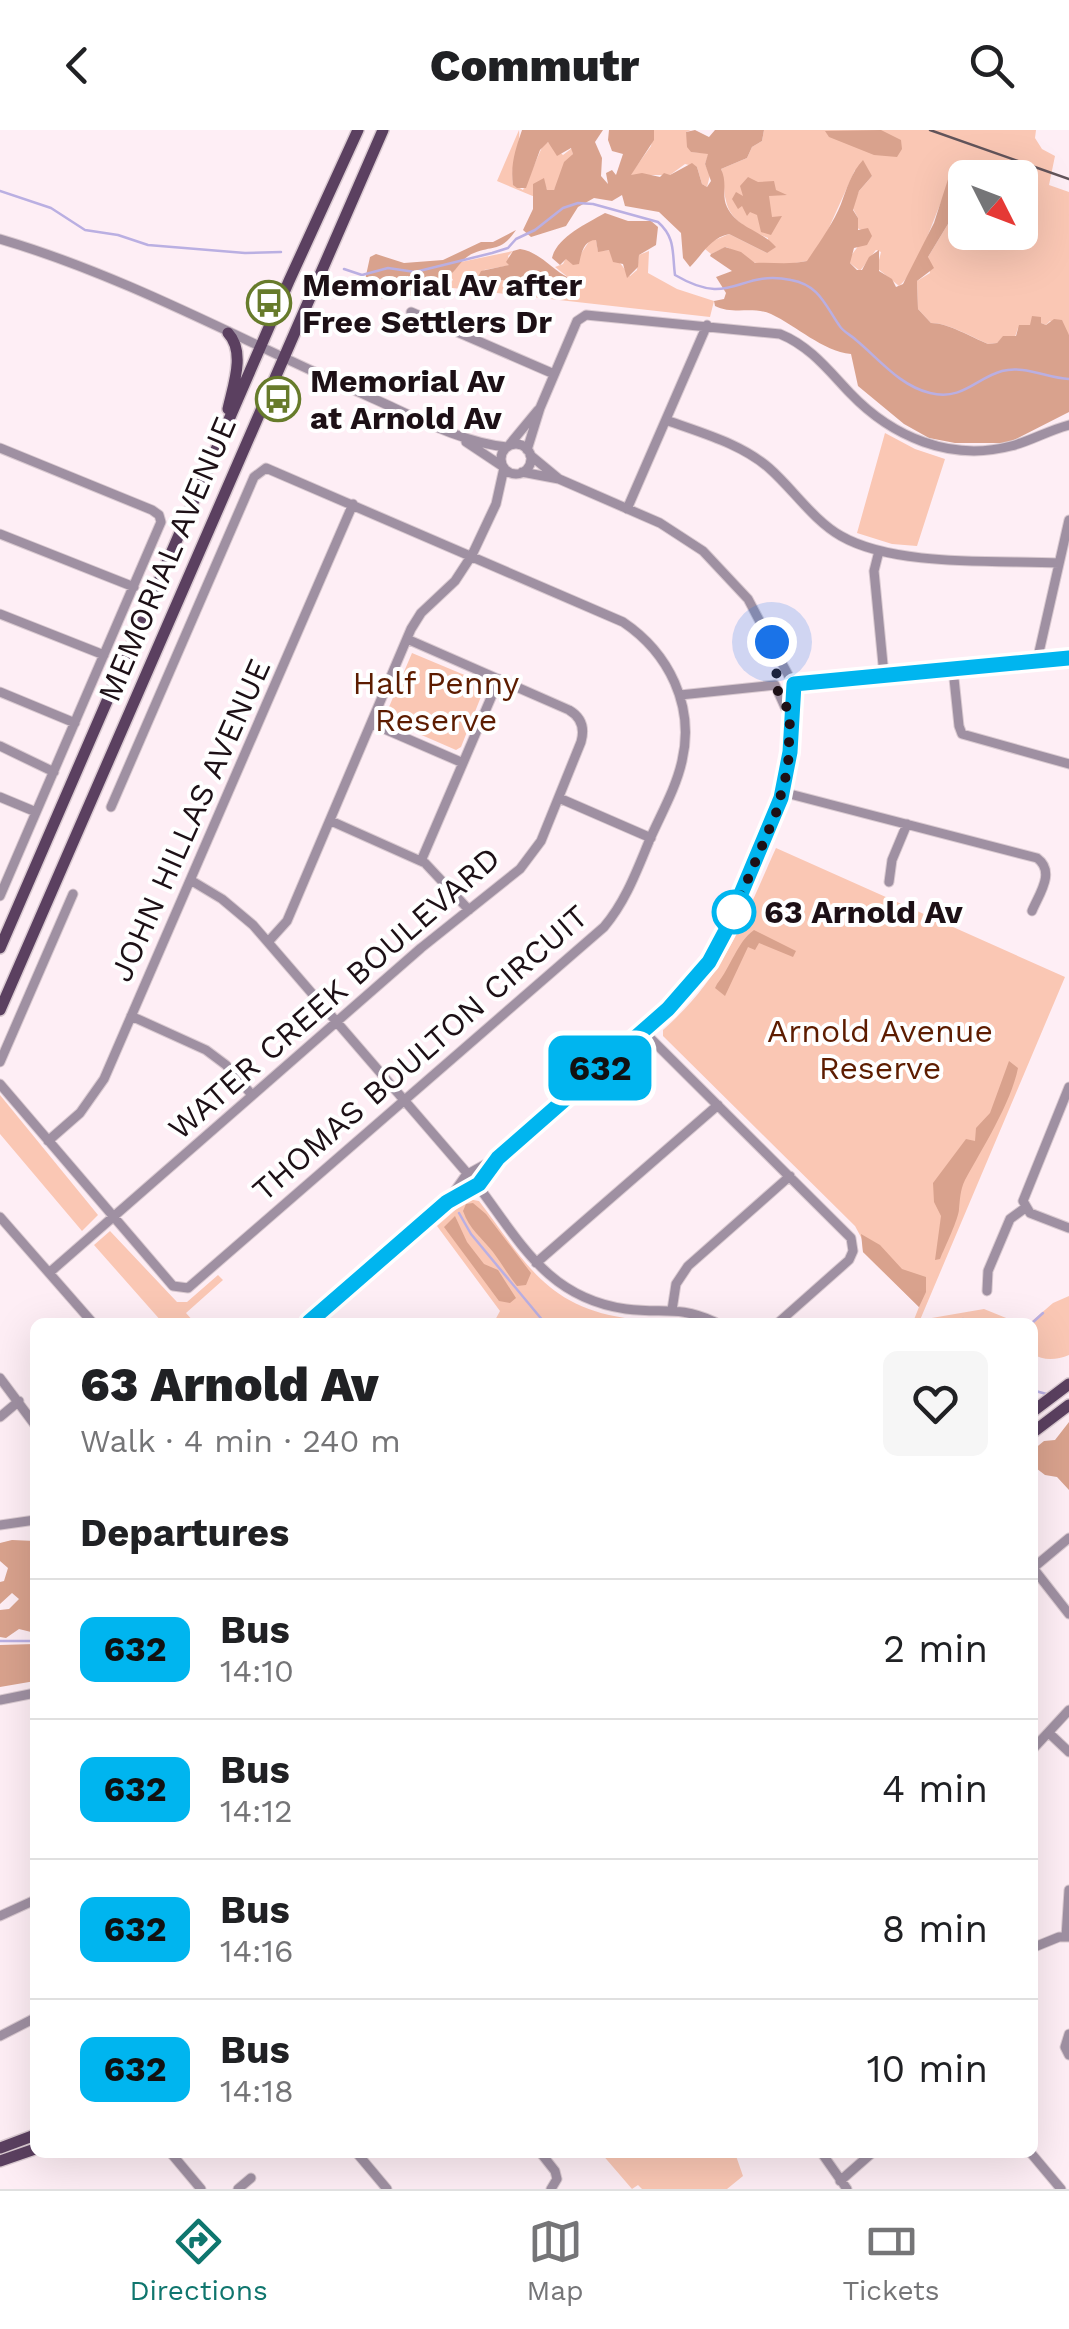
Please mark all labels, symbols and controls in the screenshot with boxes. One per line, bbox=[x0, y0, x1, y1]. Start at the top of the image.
icon: back bbox=[50, 38, 105, 93]
icon: search bbox=[964, 38, 1019, 93]
text: Commutr bbox=[430, 39, 639, 92]
north arrow bbox=[948, 160, 1038, 250]
map controls bbox=[948, 160, 1038, 250]
place label: Memorial Av after Free Settlers Dr bbox=[302, 266, 583, 341]
bus stop icon: Memorial Av after Free Settlers Dr bbox=[246, 280, 292, 326]
place label: Memorial Av at Arnold Av bbox=[310, 362, 505, 437]
bus stop icon: Memorial Av at Arnold Av bbox=[255, 376, 301, 422]
street label: MEMORIAL AVENUE bbox=[90, 411, 244, 707]
your location bbox=[747, 617, 797, 667]
street label: JOHN HILLAS AVENUE bbox=[102, 653, 278, 987]
park label: Half Penny Reserve bbox=[353, 664, 520, 739]
street label: WATER CREEK BOULEVARD bbox=[161, 839, 507, 1147]
marker: 63 Arnold Av bbox=[713, 891, 755, 933]
place label: 63 Arnold Av bbox=[764, 893, 963, 931]
street label: THOMAS BOULTON CIRCUIT bbox=[245, 897, 595, 1209]
park label: Arnold Avenue Reserve bbox=[767, 1012, 993, 1087]
line badge: 632 bbox=[542, 1036, 658, 1100]
text: 632 bbox=[568, 1047, 632, 1089]
button: heart bbox=[883, 1351, 988, 1456]
text: 63 Arnold Av bbox=[80, 1356, 379, 1413]
text: Walk · 4 min · 240 m bbox=[80, 1422, 401, 1460]
text: Departures bbox=[80, 1511, 289, 1555]
text: Bus bbox=[220, 1608, 290, 1652]
text: 2 min bbox=[883, 1627, 988, 1671]
text: 632 bbox=[103, 1628, 167, 1670]
text: 14:10 bbox=[220, 1652, 294, 1690]
text: Bus bbox=[220, 1748, 290, 1792]
text: 4 min bbox=[882, 1767, 988, 1811]
text: 632 bbox=[103, 1768, 167, 1810]
text: 14:12 bbox=[220, 1792, 293, 1830]
text: Bus bbox=[220, 1888, 290, 1932]
text: 8 min bbox=[882, 1907, 988, 1951]
text: 632 bbox=[103, 1908, 167, 1950]
text: 14:16 bbox=[220, 1932, 293, 1970]
text: Bus bbox=[220, 2028, 290, 2072]
text: 10 min bbox=[867, 2047, 988, 2091]
text: 632 bbox=[103, 2048, 167, 2090]
text: 14:18 bbox=[220, 2072, 294, 2110]
tab: Directions bbox=[129, 2214, 268, 2307]
tab: Map bbox=[527, 2214, 584, 2307]
tab: Tickets bbox=[842, 2214, 940, 2307]

